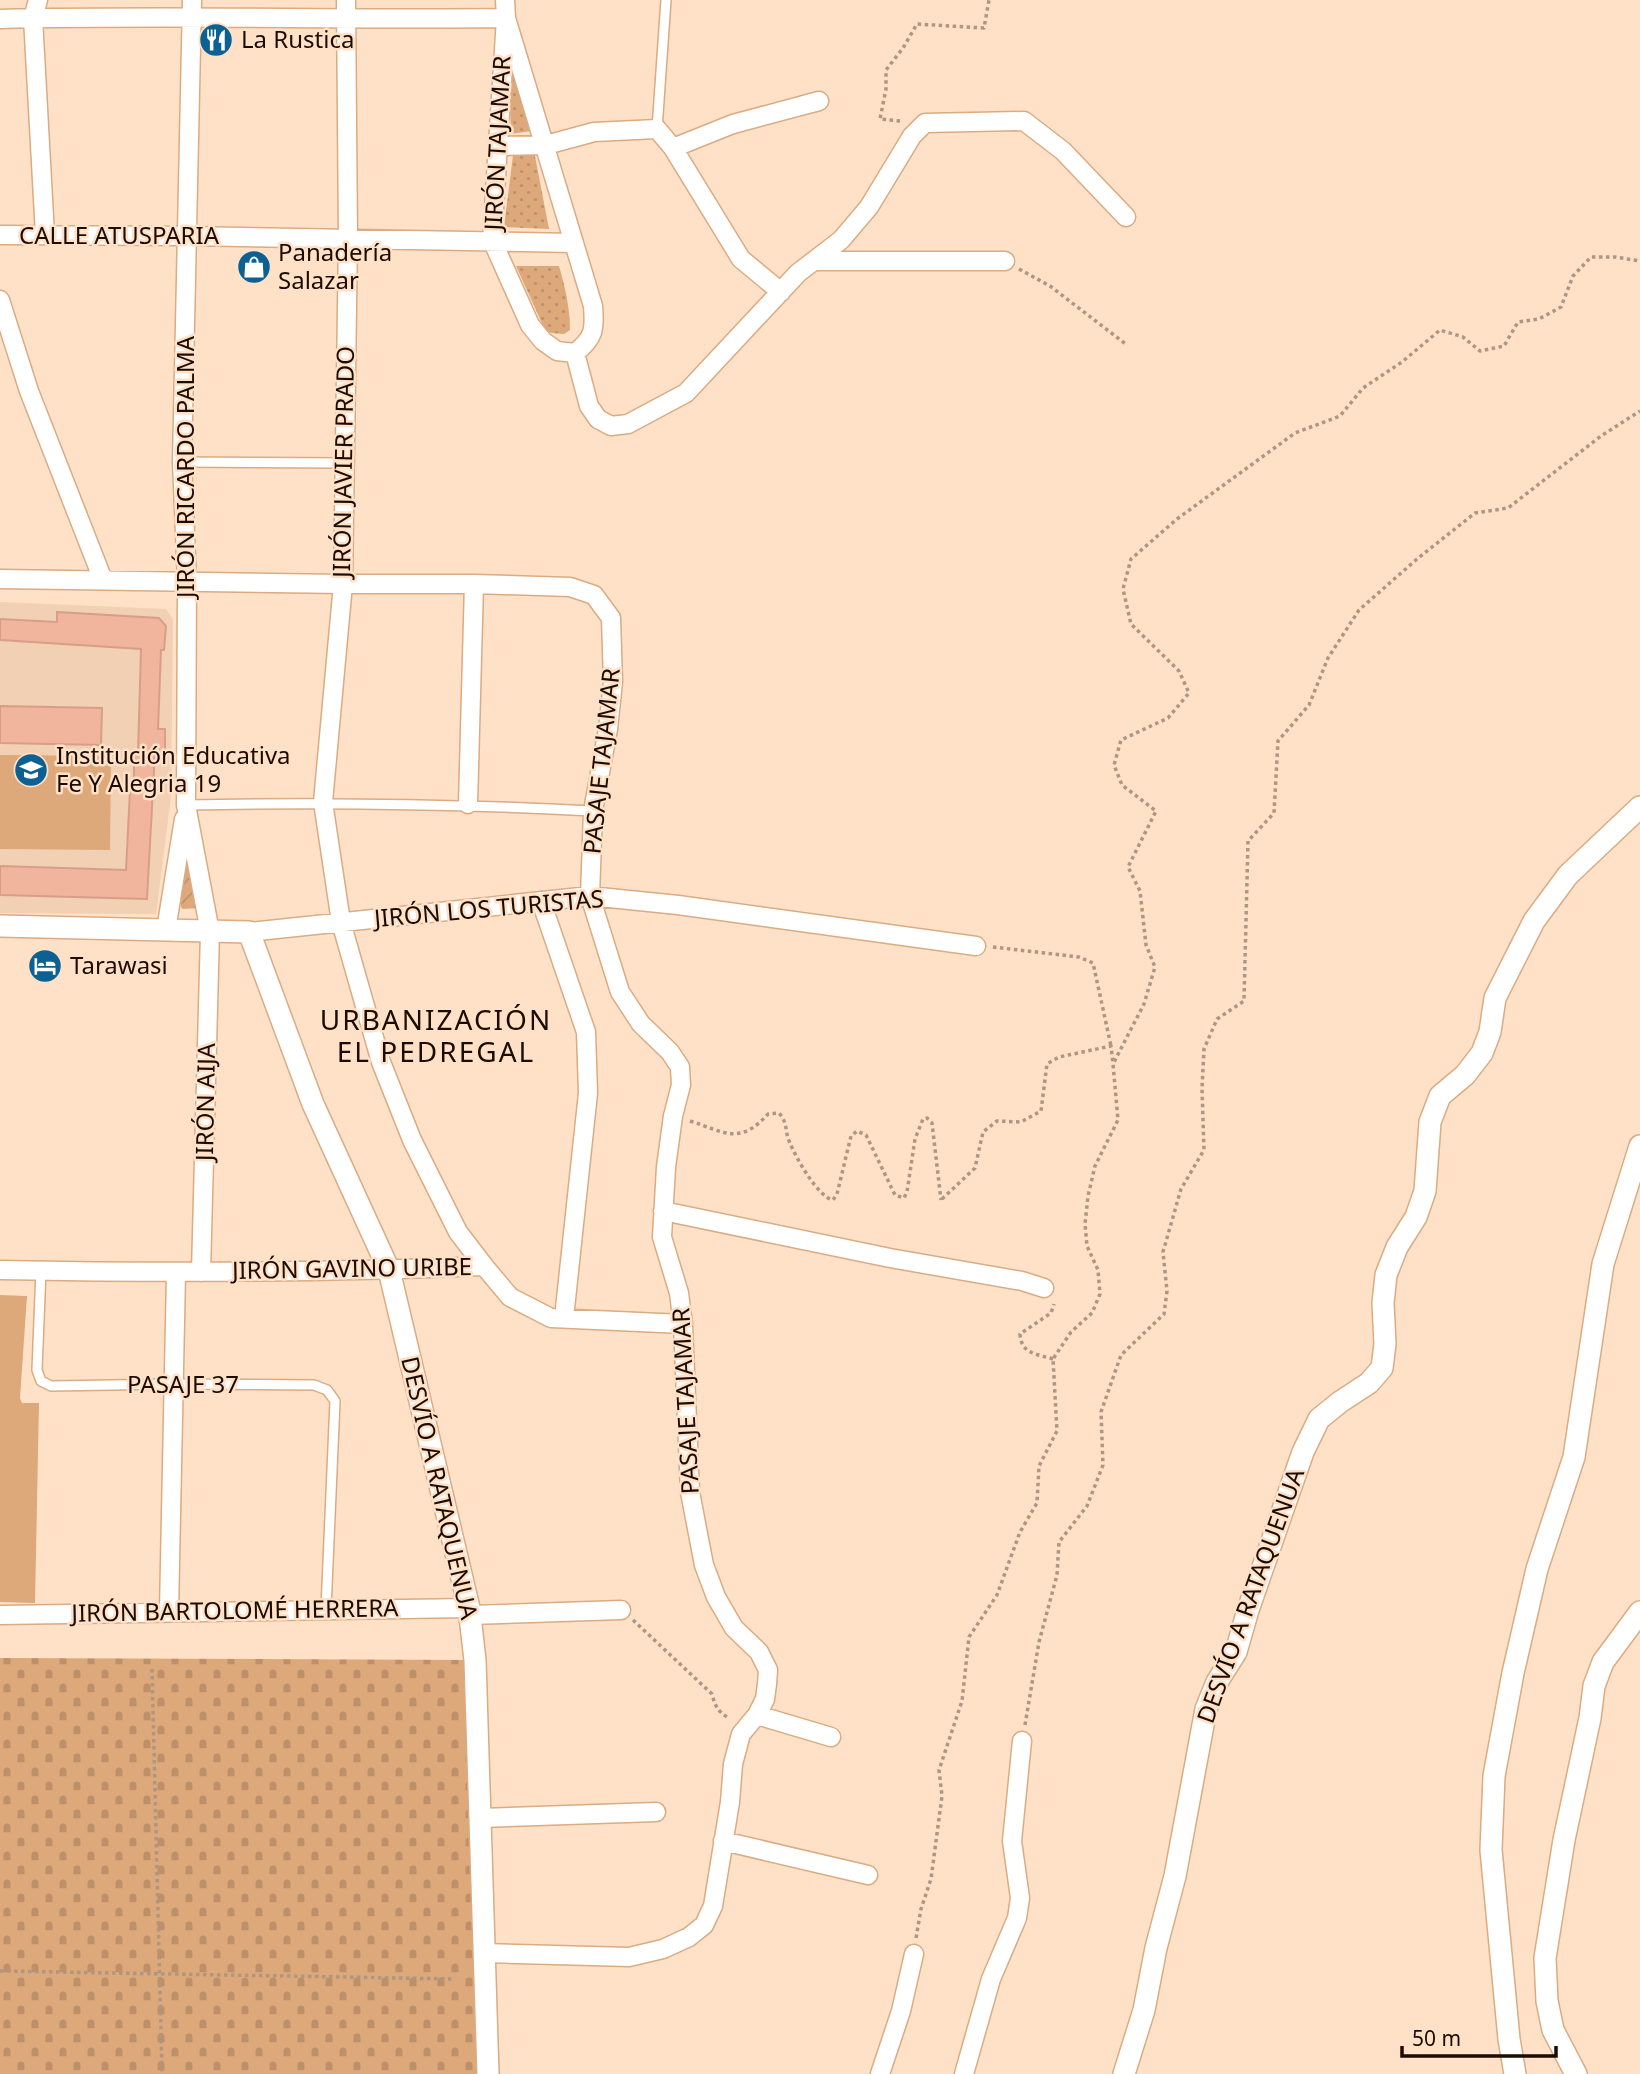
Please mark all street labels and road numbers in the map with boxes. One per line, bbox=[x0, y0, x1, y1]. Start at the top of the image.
street label: JIRÓN TAJAMAR bbox=[475, 55, 518, 233]
street label: CALLE ATUSPARIA bbox=[19, 218, 220, 251]
street label: JIRÓN RICARDO PALMA bbox=[168, 335, 201, 600]
street label: JIRÓN JAVIER PRADO bbox=[324, 346, 361, 580]
street label: PASAJE TAJAMAR bbox=[574, 666, 627, 855]
street label: JIRÓN LOS TURISTAS bbox=[371, 881, 605, 934]
street label: JIRÓN AIJA bbox=[187, 1042, 222, 1163]
street label: JIRÓN GAVINO URIBE bbox=[230, 1249, 472, 1286]
street label: PASAJE TAJAMAR bbox=[663, 1307, 706, 1495]
street label: DESVÍO A RATAQUENUA bbox=[394, 1353, 487, 1623]
street label: PASAJE 37 bbox=[127, 1367, 239, 1400]
street label: DESVÍO A RATAQUENUA bbox=[1188, 1463, 1311, 1727]
street label: JIRÓN BARTOLOMÉ HERRERA bbox=[69, 1590, 399, 1629]

